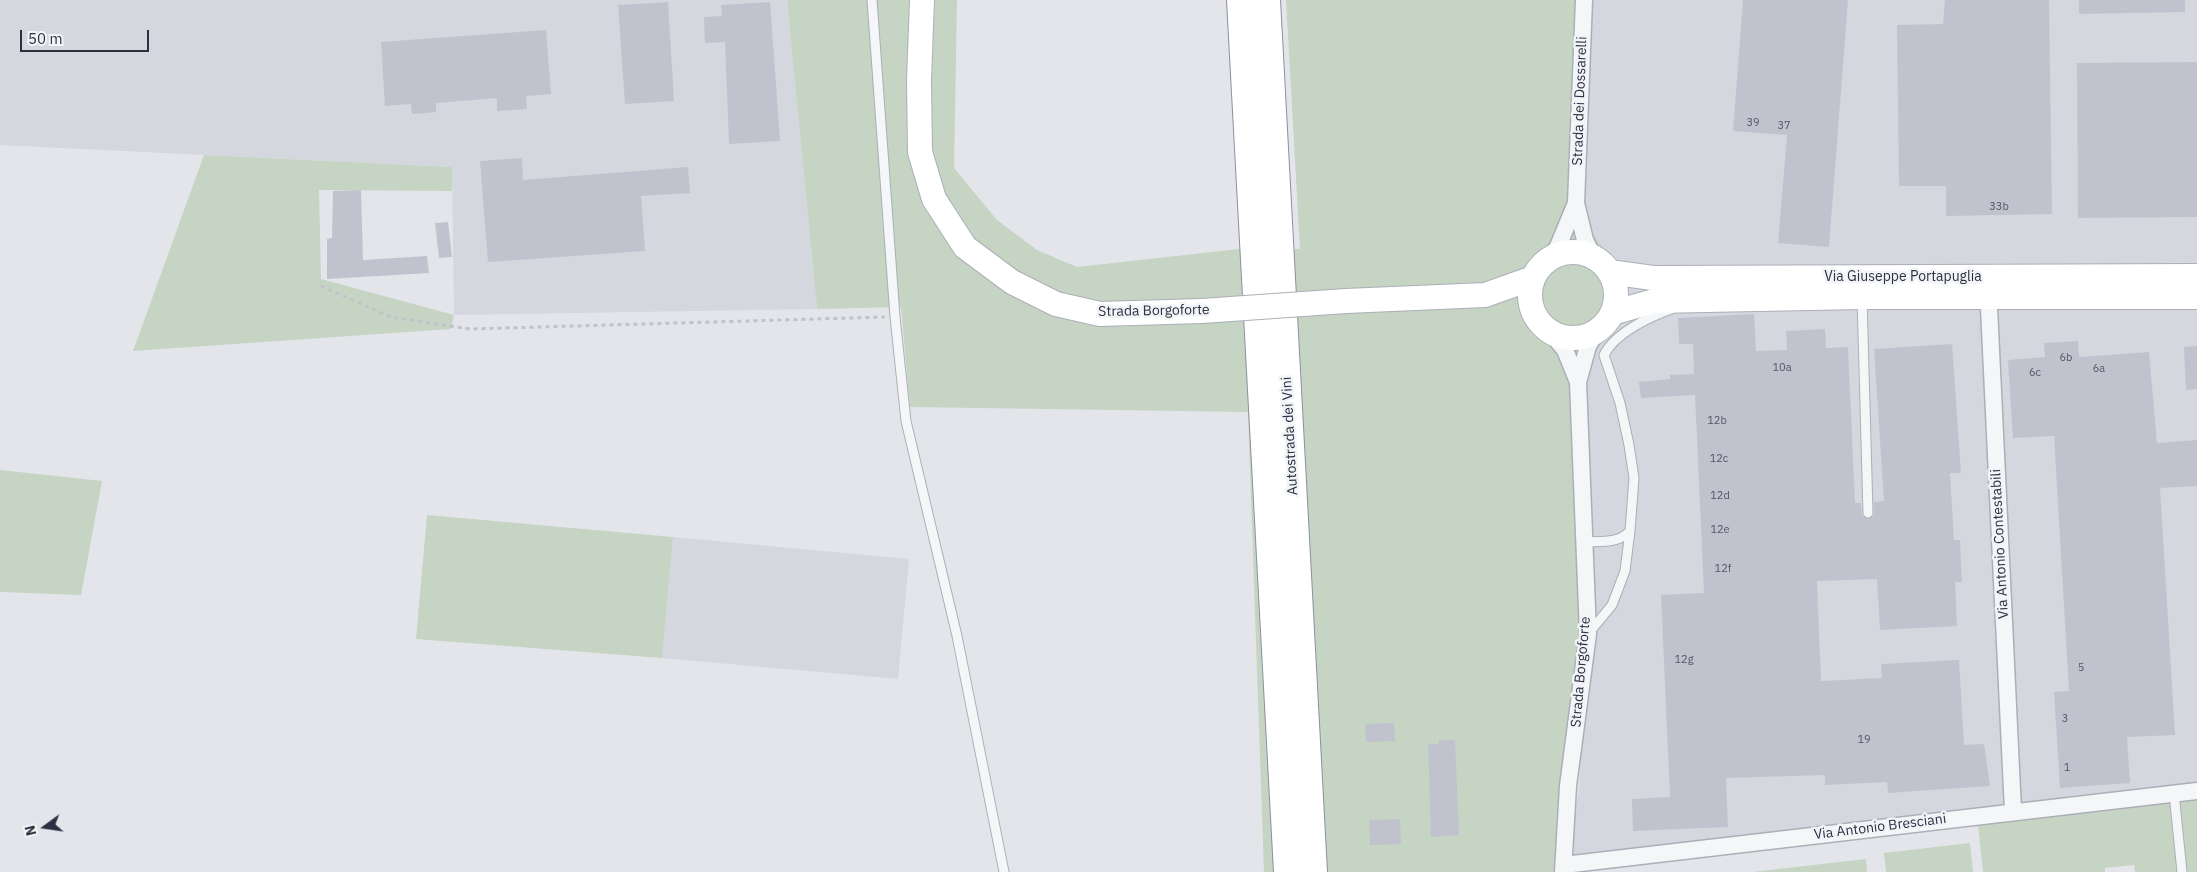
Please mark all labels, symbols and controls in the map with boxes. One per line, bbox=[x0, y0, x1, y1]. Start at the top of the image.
scale bar bbox=[22, 20, 151, 52]
text: 50 m bbox=[28, 29, 63, 48]
street label: Strada dei Dossarelli bbox=[1569, 36, 1591, 166]
house number: 39 bbox=[1746, 116, 1760, 130]
house number: 37 bbox=[1777, 119, 1791, 133]
house number: 33b bbox=[1989, 200, 2009, 214]
street label: Via Giuseppe Portapuglia bbox=[1824, 269, 1982, 285]
street label: Strada Borgoforte bbox=[1098, 302, 1210, 320]
house number: 6b bbox=[2060, 351, 2072, 365]
house number: 10a bbox=[1772, 361, 1792, 375]
house number: 6a bbox=[2093, 362, 2105, 376]
house number: 6c bbox=[2029, 366, 2041, 380]
street label: Autostrada dei Vini bbox=[1279, 376, 1301, 496]
house number: 12b bbox=[1707, 414, 1727, 428]
house number: 12c bbox=[1710, 452, 1728, 466]
street label: Via Antonio Contestabili bbox=[1988, 469, 2012, 619]
house number: 12d bbox=[1710, 489, 1730, 503]
house number: 12e bbox=[1710, 523, 1730, 537]
house number: 12f bbox=[1715, 562, 1731, 576]
street label: Strada Borgoforte bbox=[1568, 616, 1594, 728]
house number: 12g bbox=[1674, 653, 1694, 667]
house number: 5 bbox=[2078, 661, 2084, 675]
house number: 3 bbox=[2062, 712, 2068, 726]
house number: 19 bbox=[1857, 733, 1871, 747]
house number: 1 bbox=[2064, 761, 2070, 775]
north arrow bbox=[20, 802, 70, 852]
street label: Via Antonio Bresciani bbox=[1813, 811, 1947, 843]
text: N bbox=[20, 824, 40, 838]

